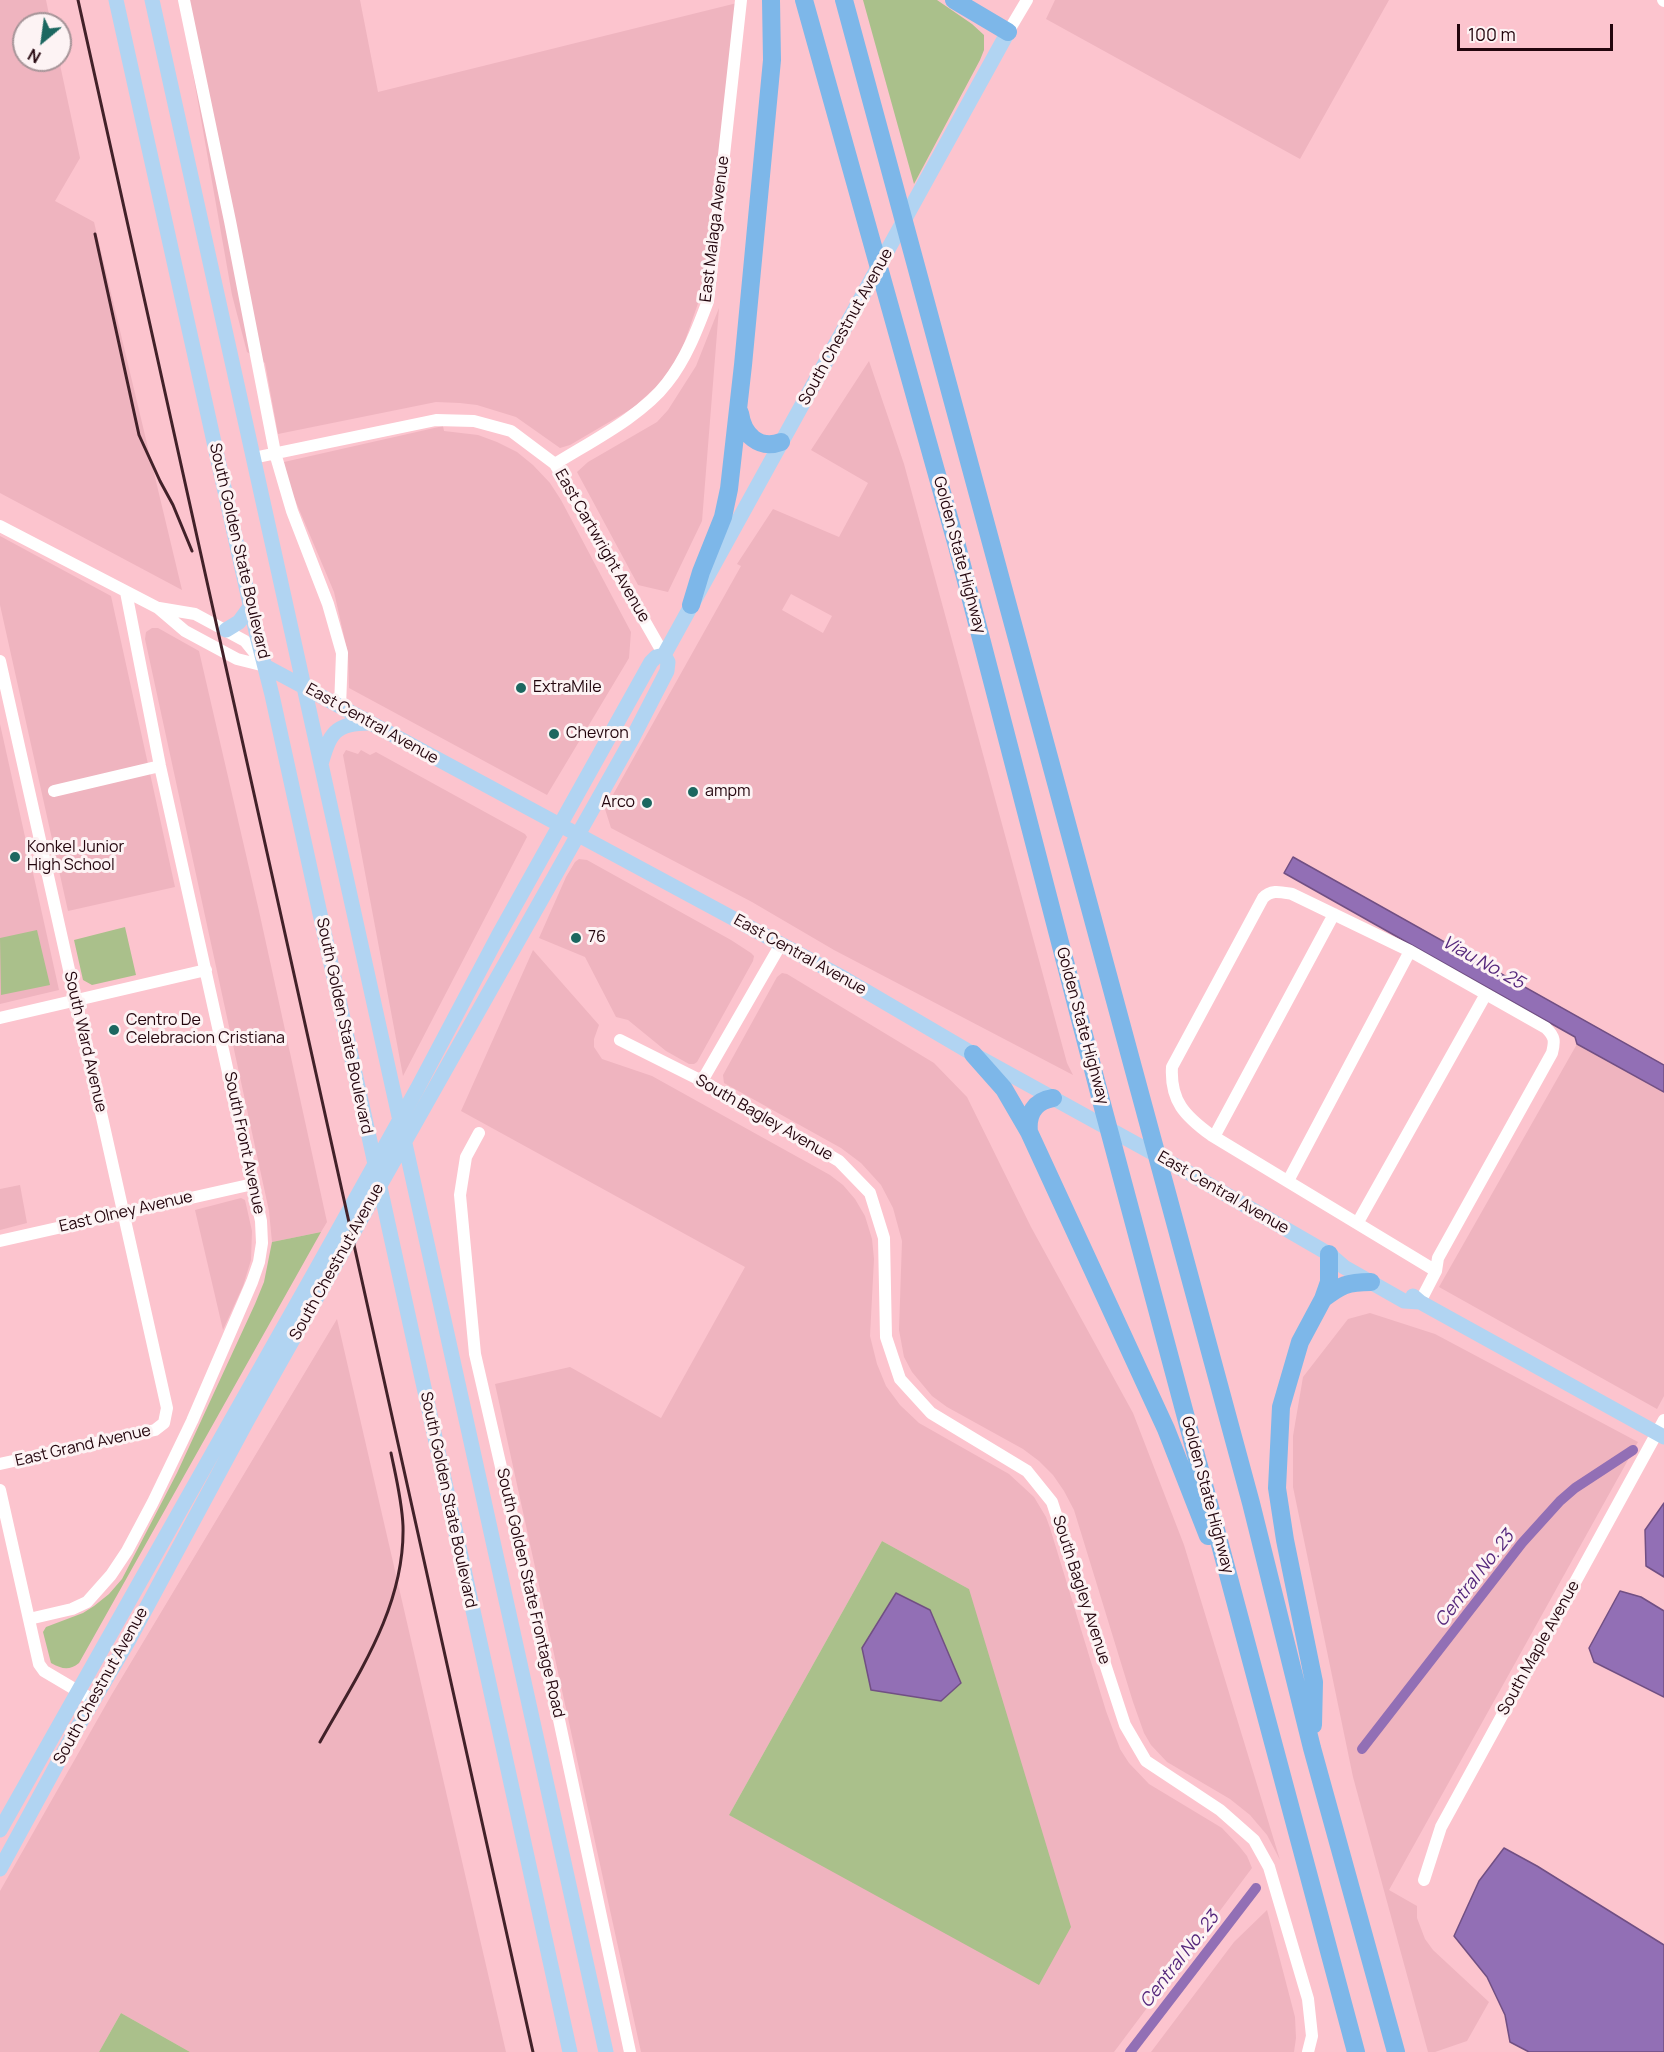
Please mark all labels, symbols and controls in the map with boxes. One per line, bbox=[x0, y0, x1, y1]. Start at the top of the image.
north arrow bbox=[12, 12, 72, 72]
scale bar bbox=[1460, 12, 1616, 50]
text: 100 m bbox=[1468, 22, 1516, 46]
text: N bbox=[24, 44, 45, 68]
street label: East Malaga Avenue bbox=[696, 155, 734, 303]
street label: South Chestnut Avenue bbox=[795, 245, 897, 409]
street label: South Golden State Boulevard bbox=[205, 441, 273, 661]
street label: East Cartwright Avenue bbox=[550, 466, 654, 626]
street label: Golden State Highway bbox=[929, 474, 989, 636]
place label: ExtraMile bbox=[533, 678, 602, 698]
street label: East Central Avenue bbox=[302, 680, 442, 768]
marker: ExtraMile bbox=[514, 681, 528, 695]
place label: Chevron bbox=[566, 724, 629, 744]
marker: Chevron bbox=[547, 727, 561, 741]
place label: ampm bbox=[705, 782, 750, 802]
marker: ampm bbox=[686, 785, 700, 799]
place label: Arco bbox=[601, 793, 635, 813]
marker: Arco bbox=[640, 796, 654, 810]
place label: Konkel Junior High School bbox=[27, 838, 124, 876]
marker: Konkel Junior High School bbox=[8, 850, 22, 864]
street label: East Central Avenue bbox=[730, 911, 870, 999]
street label: South Golden State Boulevard bbox=[312, 916, 376, 1136]
place label: 76 bbox=[588, 928, 606, 948]
marker: 76 bbox=[569, 931, 583, 945]
water label: Viau No. 25 bbox=[1438, 932, 1528, 994]
street label: Golden State Highway bbox=[1052, 945, 1112, 1107]
street label: South Ward Avenue bbox=[59, 970, 111, 1114]
place label: Centro De Celebracion Cristiana bbox=[126, 1011, 285, 1049]
marker: Centro De Celebracion Cristiana bbox=[107, 1023, 121, 1037]
street label: South Front Avenue bbox=[220, 1070, 268, 1216]
street label: South Bagley Avenue bbox=[692, 1071, 836, 1165]
street label: East Central Avenue bbox=[1154, 1148, 1292, 1238]
street label: South Chestnut Avenue bbox=[286, 1180, 388, 1344]
street label: East Olney Avenue bbox=[57, 1187, 195, 1237]
street label: South Golden State Boulevard bbox=[416, 1390, 480, 1610]
street label: Golden State Highway bbox=[1177, 1414, 1237, 1576]
street label: East Grand Avenue bbox=[13, 1421, 153, 1471]
street label: South Golden State Frontage Road bbox=[492, 1466, 568, 1720]
street label: South Bagley Avenue bbox=[1048, 1513, 1114, 1667]
water label: Central No. 23 bbox=[1431, 1527, 1519, 1631]
street label: South Maple Avenue bbox=[1494, 1577, 1584, 1719]
street label: South Chestnut Avenue bbox=[50, 1604, 152, 1768]
water label: Central No. 23 bbox=[1136, 1908, 1224, 2012]

